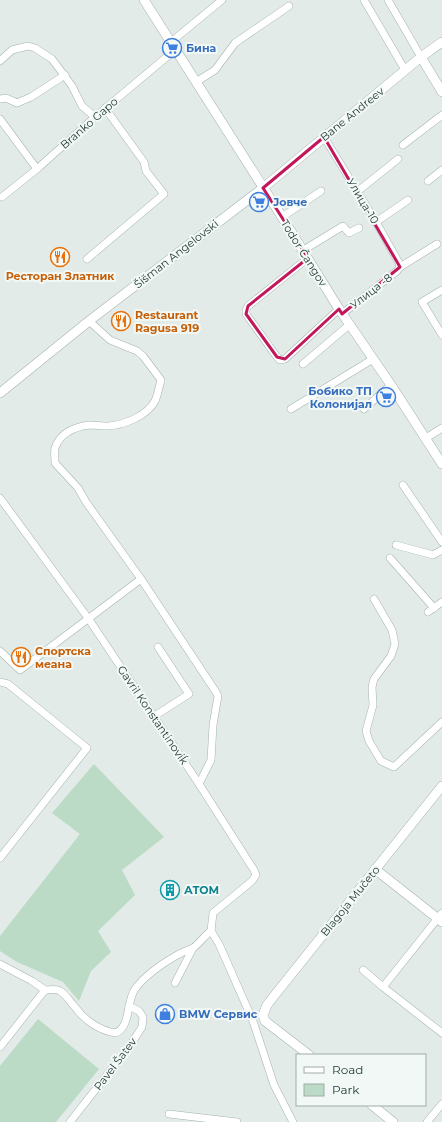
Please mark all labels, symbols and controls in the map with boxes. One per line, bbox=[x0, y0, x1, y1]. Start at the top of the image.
supermarket icon: Бина bbox=[161, 37, 183, 59]
place label: Бина bbox=[186, 41, 216, 55]
street label: Bane Andreev bbox=[317, 84, 387, 144]
street label: Branko Gapo bbox=[57, 94, 121, 152]
street label: Улица-10 bbox=[344, 176, 382, 226]
supermarket icon: Јовче bbox=[248, 191, 270, 213]
place label: Јовче bbox=[273, 195, 307, 209]
street label: Šišman Angelovski bbox=[131, 217, 221, 291]
street label: Todor Čangov bbox=[278, 217, 330, 289]
restaurant icon: Ресторан Златник bbox=[49, 246, 71, 268]
place label: Ресторан Златник bbox=[6, 269, 115, 283]
street label: Улица -8 bbox=[347, 270, 395, 312]
place label: Restaurant Ragusa 919 bbox=[135, 308, 199, 335]
restaurant icon: Restaurant Ragusa 919 bbox=[110, 310, 132, 332]
place label: Бобико ТП Колонијал bbox=[308, 384, 372, 411]
supermarket icon: Бобико ТП Колонијал bbox=[375, 386, 397, 408]
place label: Спортска меана bbox=[35, 644, 91, 671]
restaurant icon: Спортска меана bbox=[10, 646, 32, 668]
street label: Gavril Konstantinoviḱ bbox=[115, 663, 192, 768]
street label: Blagoja Mučeto bbox=[317, 863, 383, 939]
building icon: АТОМ bbox=[159, 879, 181, 901]
place label: АТОМ bbox=[184, 883, 219, 897]
shop icon: BMW Сервис bbox=[154, 1003, 176, 1025]
place label: BMW Сервис bbox=[179, 1007, 258, 1021]
street label: Pavel Šatev bbox=[91, 1035, 139, 1093]
legend bbox=[296, 1054, 426, 1106]
text: Road bbox=[332, 1062, 363, 1077]
text: Park bbox=[332, 1082, 360, 1097]

